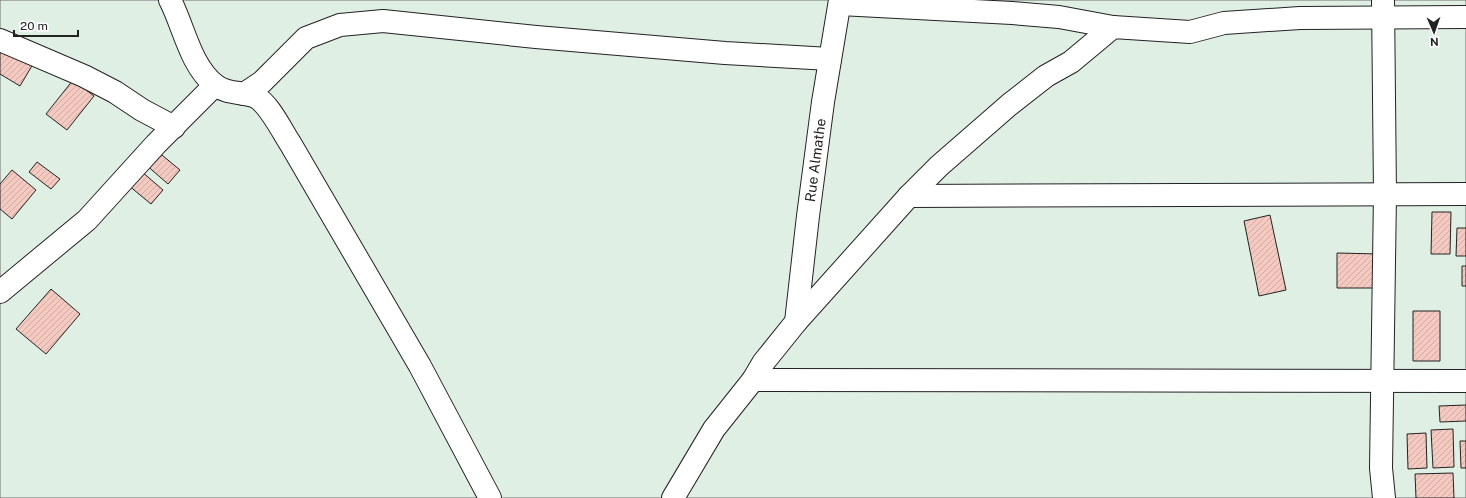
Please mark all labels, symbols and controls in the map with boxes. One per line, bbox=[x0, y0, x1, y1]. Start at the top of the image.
scale bar bbox=[14, 12, 78, 38]
north arrow bbox=[1414, 12, 1454, 52]
text: 20 m bbox=[20, 19, 48, 33]
text: N bbox=[1430, 36, 1439, 48]
street label: Rue Almathe bbox=[802, 117, 829, 203]

